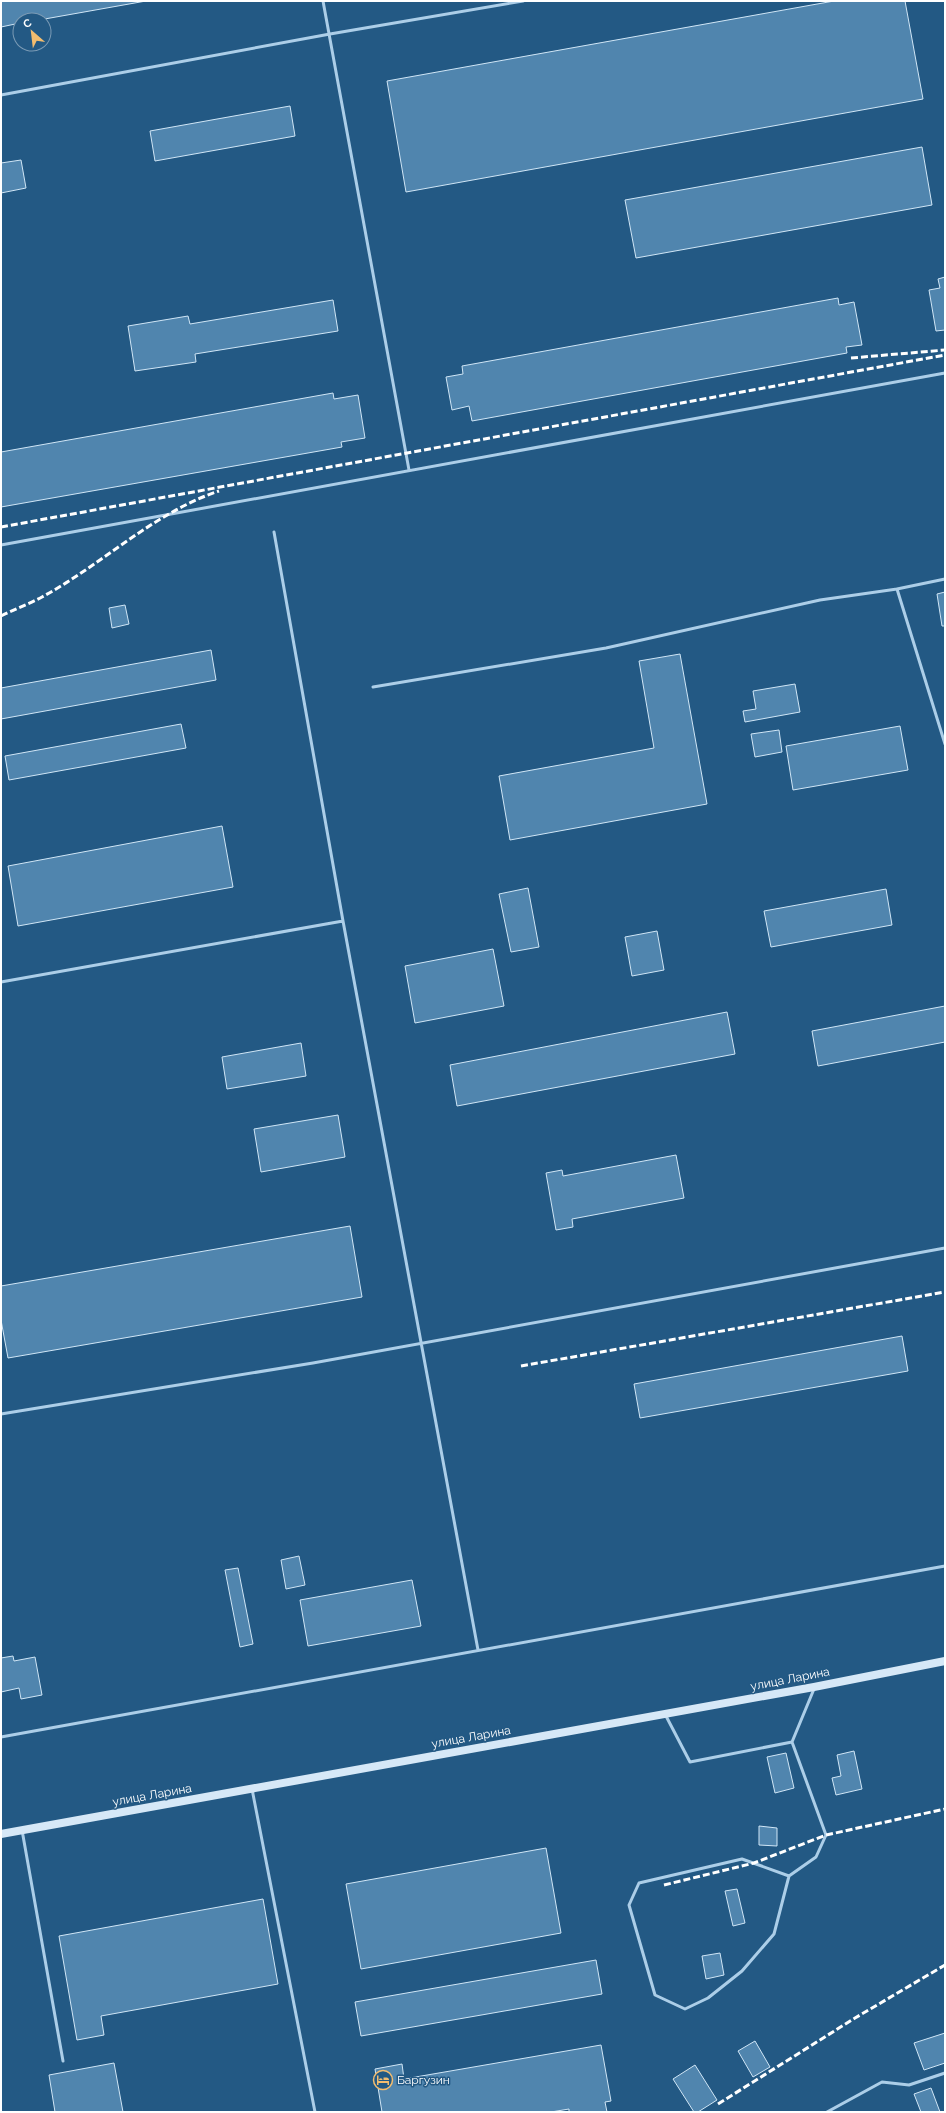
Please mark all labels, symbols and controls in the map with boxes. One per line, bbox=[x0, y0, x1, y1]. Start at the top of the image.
north arrow bbox=[12, 12, 52, 52]
text: С bbox=[21, 16, 34, 31]
street label: улица Ларина bbox=[749, 1664, 831, 1694]
street label: улица Ларина bbox=[430, 1723, 512, 1751]
street label: улица Ларина bbox=[111, 1781, 193, 1809]
hotel icon: Баргузин bbox=[372, 2069, 394, 2091]
place label: Баргузин bbox=[397, 2073, 450, 2087]

